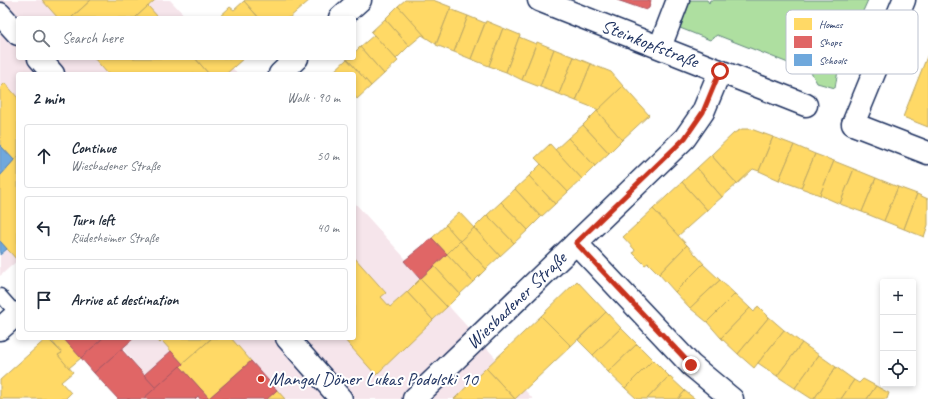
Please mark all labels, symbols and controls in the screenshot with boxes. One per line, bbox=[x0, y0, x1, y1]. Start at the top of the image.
legend bbox=[786, 10, 918, 74]
street label: Steinkopfstraße bbox=[598, 14, 703, 74]
search box bbox=[16, 16, 356, 60]
text: Homes bbox=[819, 17, 844, 31]
icon: search bbox=[30, 27, 52, 49]
text: Search here bbox=[62, 29, 123, 48]
text: Shops bbox=[819, 35, 843, 49]
text: Schools bbox=[819, 53, 848, 67]
route start bbox=[711, 62, 729, 80]
text: 2 min bbox=[32, 88, 65, 109]
text: Walk · 90 m bbox=[287, 90, 340, 106]
text: Continue bbox=[71, 139, 116, 158]
icon: ahead bbox=[33, 145, 55, 167]
text: 50 m bbox=[317, 148, 339, 164]
text: Wiesbadener Straße bbox=[71, 158, 160, 174]
text: Turn left bbox=[71, 211, 114, 230]
icon: left bbox=[33, 217, 55, 239]
text: 40 m bbox=[317, 220, 339, 236]
text: Rüdesheimer Straße bbox=[71, 230, 158, 246]
street label: Wiesbadener Straße bbox=[461, 245, 573, 354]
map controls bbox=[880, 279, 916, 387]
button: + bbox=[880, 279, 916, 315]
icon: arrive bbox=[33, 289, 55, 311]
text: Arrive at destination bbox=[71, 291, 178, 310]
button: − bbox=[880, 315, 916, 351]
button: locate bbox=[880, 351, 916, 387]
route end bbox=[682, 356, 700, 374]
place label: Mangal Döner Lukas Podolski 10 bbox=[269, 367, 479, 391]
marker: Mangal Döner Lukas Podolski 10 bbox=[256, 374, 266, 384]

